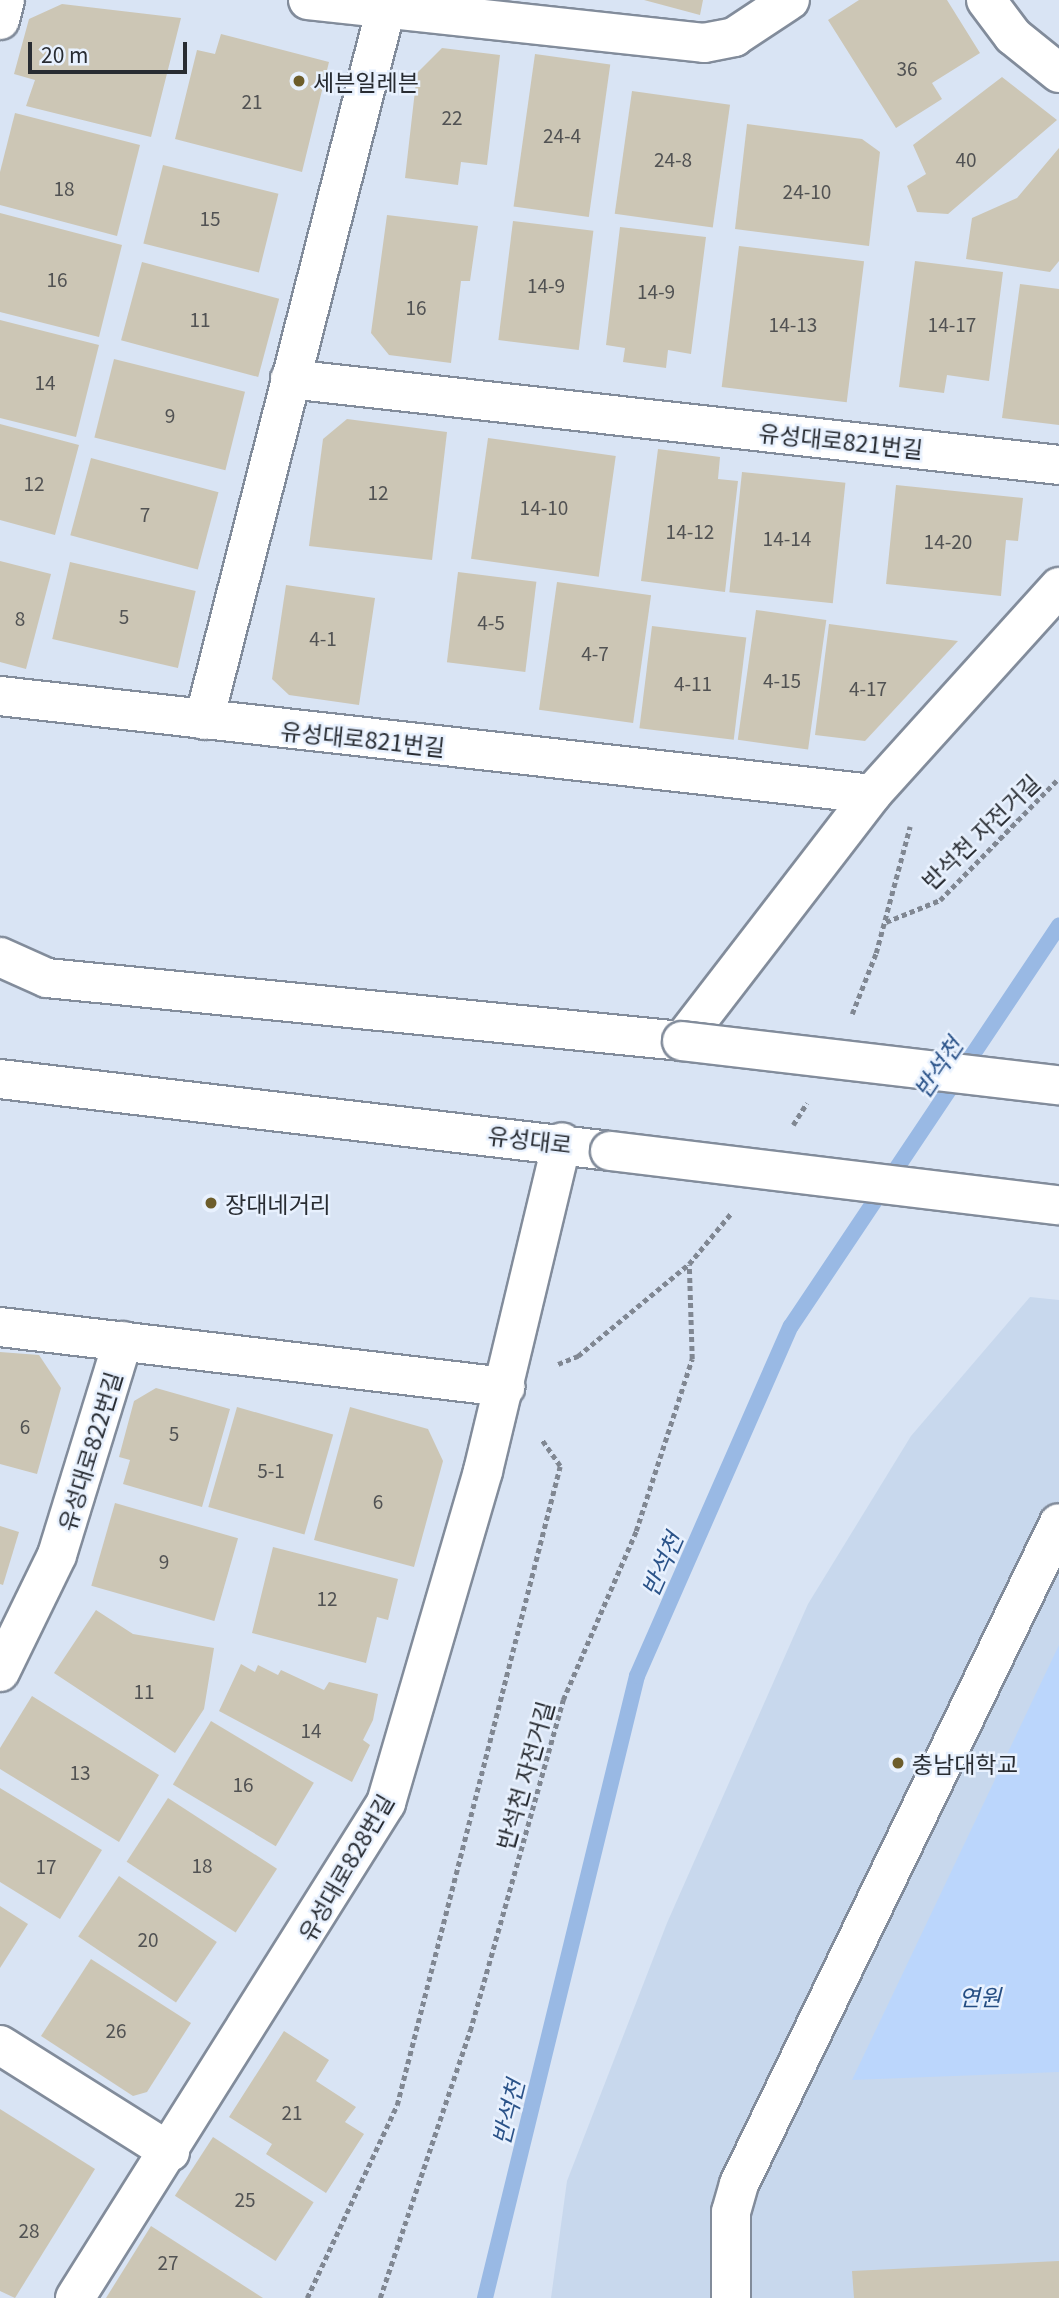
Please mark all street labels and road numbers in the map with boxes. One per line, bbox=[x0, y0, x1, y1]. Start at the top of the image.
street label: 유성대로821번길 bbox=[757, 418, 925, 462]
street label: 유성대로821번길 bbox=[279, 716, 447, 760]
street label: 반석천 자전거길 bbox=[915, 768, 1045, 894]
street label: 유성대로 bbox=[486, 1120, 574, 1158]
street label: 유성대로822번길 bbox=[52, 1368, 126, 1534]
street label: 반석천 자전거길 bbox=[490, 1698, 558, 1852]
street label: 유성대로828번길 bbox=[292, 1789, 398, 1945]

